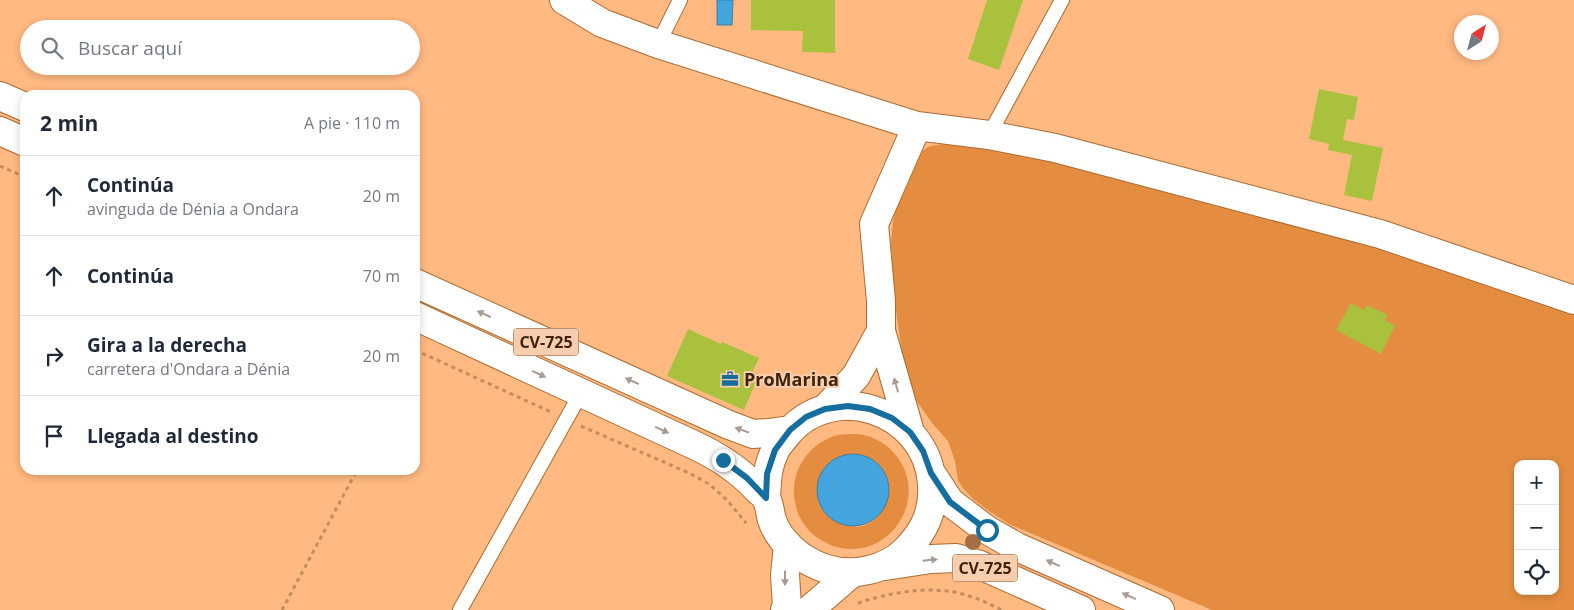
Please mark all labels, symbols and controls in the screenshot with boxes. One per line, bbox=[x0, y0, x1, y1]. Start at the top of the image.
north arrow bbox=[1454, 15, 1499, 60]
search box bbox=[20, 20, 420, 75]
icon: search bbox=[38, 34, 66, 62]
text: Buscar aquí bbox=[78, 35, 182, 61]
text: 2 min bbox=[40, 109, 98, 137]
text: A pie · 110 m bbox=[304, 112, 400, 134]
text: Continúa bbox=[87, 172, 174, 198]
icon: ahead bbox=[40, 182, 68, 210]
text: 20 m bbox=[363, 185, 400, 207]
text: avinguda de Dénia a Ondara bbox=[87, 198, 299, 220]
icon: ahead bbox=[40, 262, 68, 290]
text: Continúa bbox=[87, 263, 174, 289]
text: 70 m bbox=[363, 265, 400, 287]
one-way arrow bbox=[477, 310, 491, 318]
road number: CV-725 bbox=[514, 328, 578, 356]
text: Gira a la derecha bbox=[87, 332, 247, 358]
icon: right bbox=[40, 342, 68, 370]
text: 20 m bbox=[363, 345, 400, 367]
text: carretera d'Ondara a Dénia bbox=[87, 358, 290, 380]
place label: ProMarina bbox=[744, 367, 839, 391]
one-way arrow bbox=[531, 369, 546, 378]
office icon: ProMarina bbox=[720, 369, 740, 389]
one-way arrow bbox=[625, 376, 639, 384]
one-way arrow bbox=[892, 377, 900, 393]
icon: arrive bbox=[40, 422, 68, 450]
text: Llegada al destino bbox=[87, 423, 259, 449]
one-way arrow bbox=[655, 426, 669, 434]
one-way arrow bbox=[735, 426, 750, 433]
route end bbox=[712, 449, 735, 472]
map controls bbox=[1514, 460, 1559, 595]
button: + bbox=[1514, 460, 1559, 505]
button: − bbox=[1514, 505, 1559, 550]
route start bbox=[976, 519, 999, 542]
button: locate bbox=[1514, 550, 1559, 595]
road number: CV-725 bbox=[952, 554, 1018, 582]
one-way arrow bbox=[922, 555, 938, 563]
one-way arrow bbox=[1046, 558, 1060, 566]
one-way arrow bbox=[781, 570, 789, 586]
one-way arrow bbox=[1122, 592, 1136, 600]

